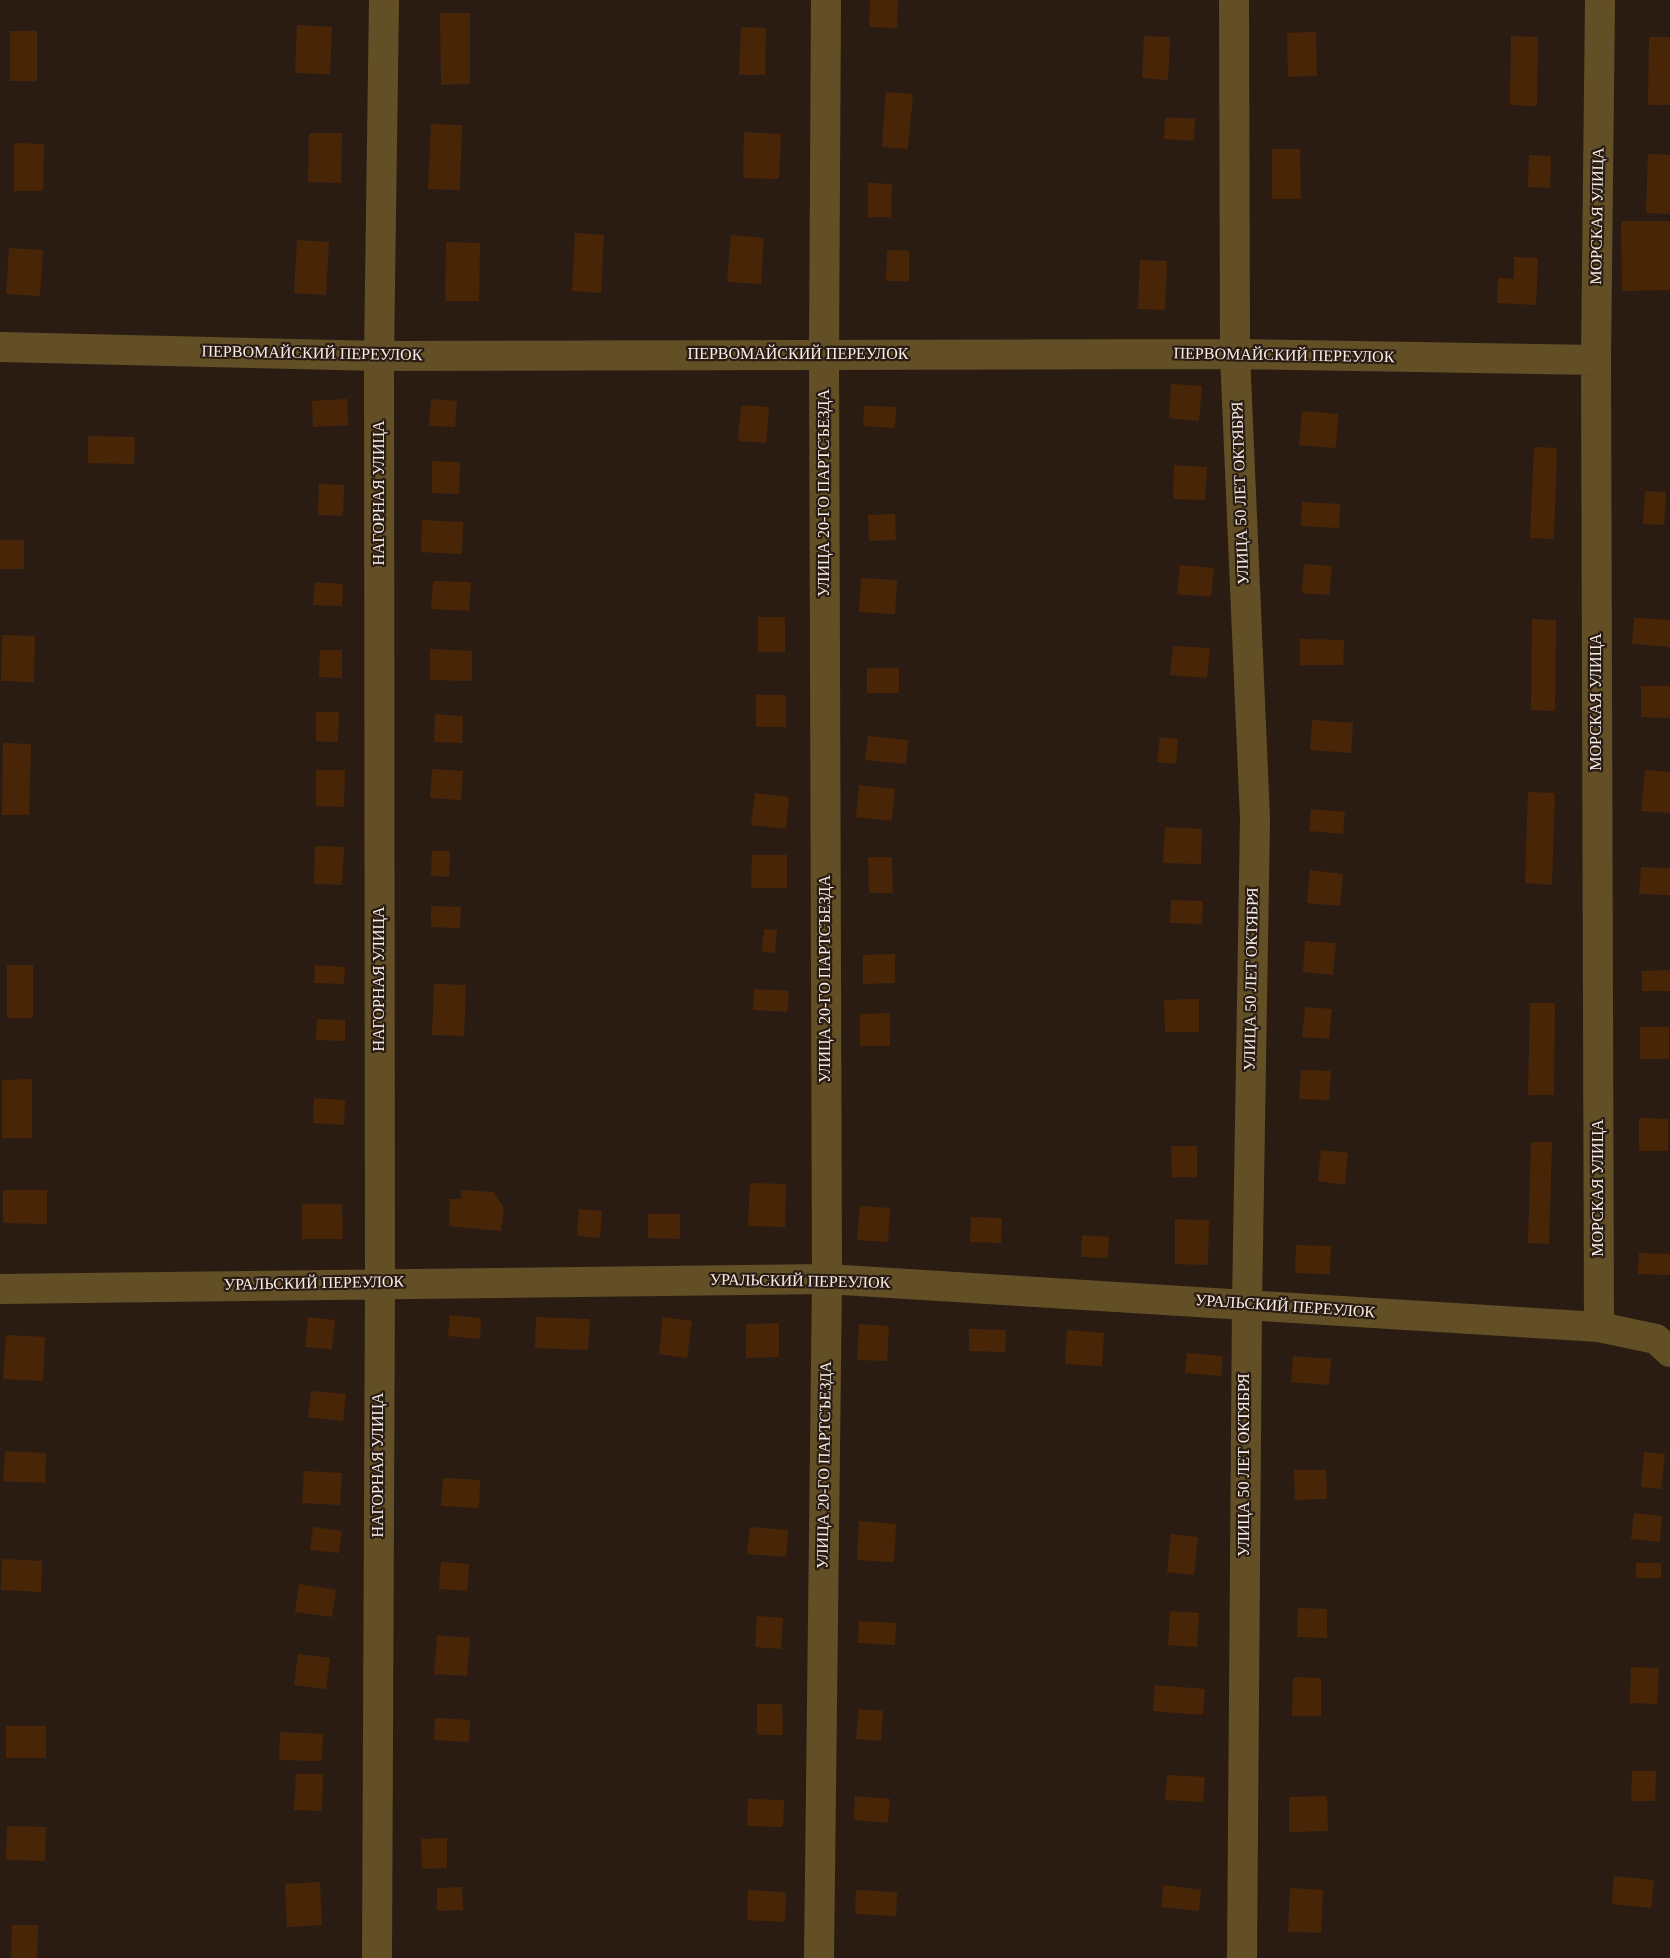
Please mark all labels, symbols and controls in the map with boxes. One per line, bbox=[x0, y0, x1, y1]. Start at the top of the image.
street label: МОРСКАЯ УЛИЦА bbox=[1587, 147, 1609, 285]
street label: ПЕРВОМАЙСКИЙ ПЕРЕУЛОК bbox=[201, 342, 423, 366]
street label: ПЕРВОМАЙСКИЙ ПЕРЕУЛОК bbox=[1173, 344, 1395, 368]
street label: ПЕРВОМАЙСКИЙ ПЕРЕУЛОК bbox=[688, 345, 908, 365]
street label: УЛИЦА 20-ГО ПАРТСЪЕЗДА bbox=[815, 389, 835, 597]
street label: УЛИЦА 50 ЛЕТ ОКТЯБРЯ bbox=[1228, 401, 1254, 585]
street label: НАГОРНАЯ УЛИЦА bbox=[370, 420, 390, 566]
street label: МОРСКАЯ УЛИЦА bbox=[1587, 633, 1607, 771]
street label: УЛИЦА 20-ГО ПАРТСЪЕЗДА bbox=[816, 875, 836, 1083]
street label: УЛИЦА 50 ЛЕТ ОКТЯБРЯ bbox=[1241, 887, 1263, 1071]
street label: НАГОРНАЯ УЛИЦА bbox=[370, 906, 390, 1052]
street label: МОРСКАЯ УЛИЦА bbox=[1589, 1119, 1609, 1257]
street label: УРАЛЬСКИЙ ПЕРЕУЛОК bbox=[710, 1271, 890, 1293]
street label: УРАЛЬСКИЙ ПЕРЕУЛОК bbox=[224, 1273, 404, 1295]
street label: УРАЛЬСКИЙ ПЕРЕУЛОК bbox=[1194, 1291, 1376, 1323]
street label: УЛИЦА 20-ГО ПАРТСЪЕЗДА bbox=[814, 1361, 836, 1569]
street label: УЛИЦА 50 ЛЕТ ОКТЯБРЯ bbox=[1235, 1373, 1255, 1557]
street label: НАГОРНАЯ УЛИЦА bbox=[369, 1392, 389, 1538]

